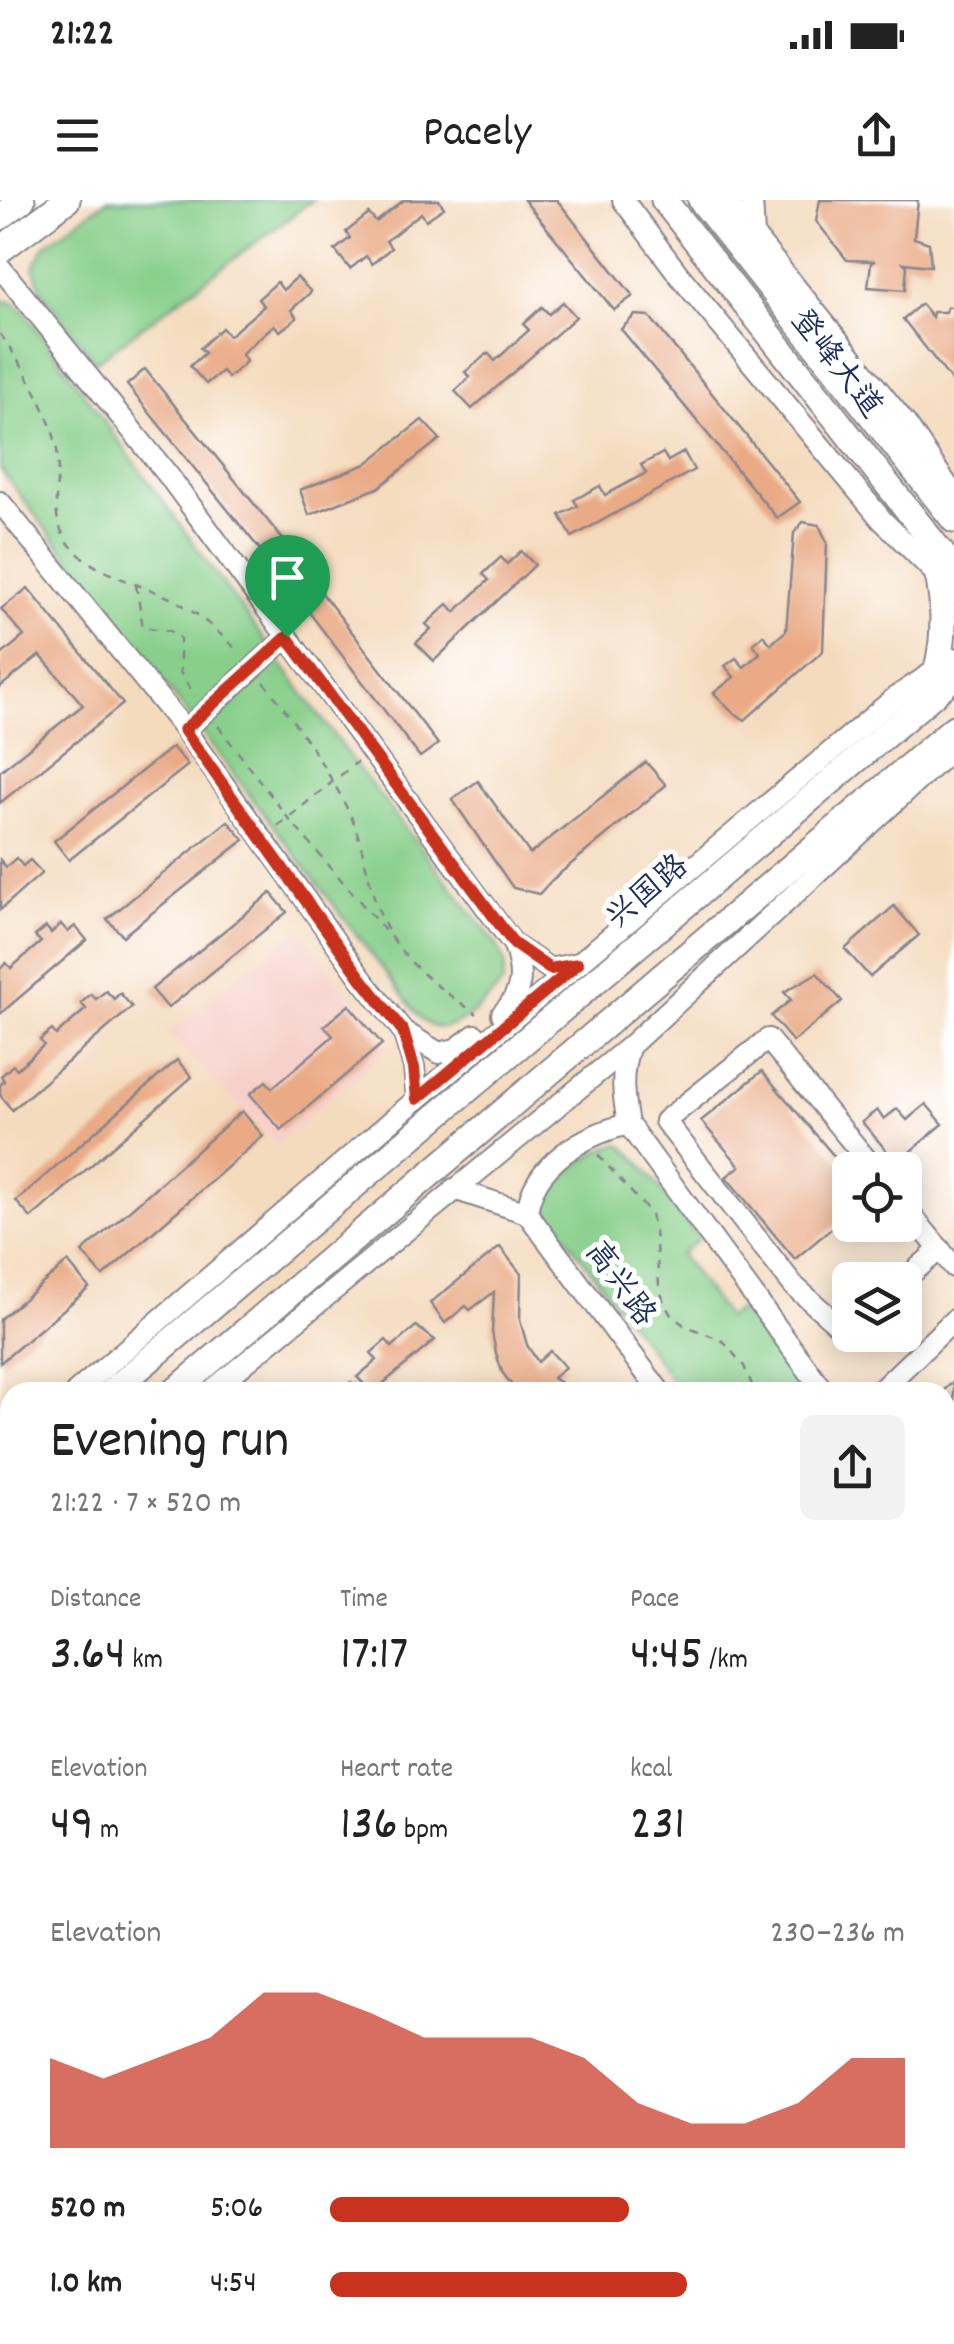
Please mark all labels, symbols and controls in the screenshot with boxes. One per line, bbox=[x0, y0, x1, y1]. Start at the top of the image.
text: 21:22 bbox=[50, 8, 114, 63]
text: Pacely bbox=[423, 103, 531, 167]
icon: menu bbox=[50, 108, 105, 163]
icon: share bbox=[849, 108, 904, 163]
street label: 登峰大道 bbox=[776, 300, 892, 430]
pin bbox=[245, 535, 330, 638]
icon: arrive bbox=[260, 550, 315, 605]
street label: 兴国路 bbox=[597, 846, 701, 942]
map controls bbox=[832, 1152, 922, 1352]
button: locate bbox=[832, 1152, 922, 1242]
street label: 高兴路 bbox=[571, 1233, 665, 1337]
button: layers bbox=[832, 1262, 922, 1352]
text: Evening run bbox=[50, 1405, 289, 1484]
button: share bbox=[800, 1415, 905, 1520]
text: 21:22 · 7 × 520 m bbox=[50, 1482, 241, 1528]
text: Distance bbox=[50, 1581, 141, 1621]
text: Time bbox=[340, 1581, 388, 1621]
text: Pace bbox=[630, 1581, 679, 1621]
text: 3.64 bbox=[50, 1621, 126, 1693]
text: 17:17 bbox=[340, 1621, 409, 1693]
text: 4:45 bbox=[630, 1621, 703, 1693]
text: km bbox=[126, 1642, 163, 1682]
text: /km bbox=[703, 1642, 748, 1682]
text: Elevation bbox=[50, 1751, 147, 1791]
text: Heart rate bbox=[340, 1751, 453, 1791]
text: kcal bbox=[630, 1751, 673, 1791]
text: 49 bbox=[50, 1791, 94, 1863]
text: 136 bbox=[340, 1791, 398, 1863]
text: 231 bbox=[630, 1791, 685, 1863]
text: m bbox=[94, 1812, 119, 1852]
text: bpm bbox=[398, 1812, 448, 1852]
text: Elevation bbox=[50, 1912, 161, 1958]
text: 230–236 m bbox=[770, 1912, 905, 1958]
text: 520 m bbox=[50, 2187, 126, 2233]
text: 5:06 bbox=[210, 2187, 263, 2233]
text: 1.0 km bbox=[50, 2262, 122, 2308]
text: 4:54 bbox=[210, 2262, 257, 2308]

